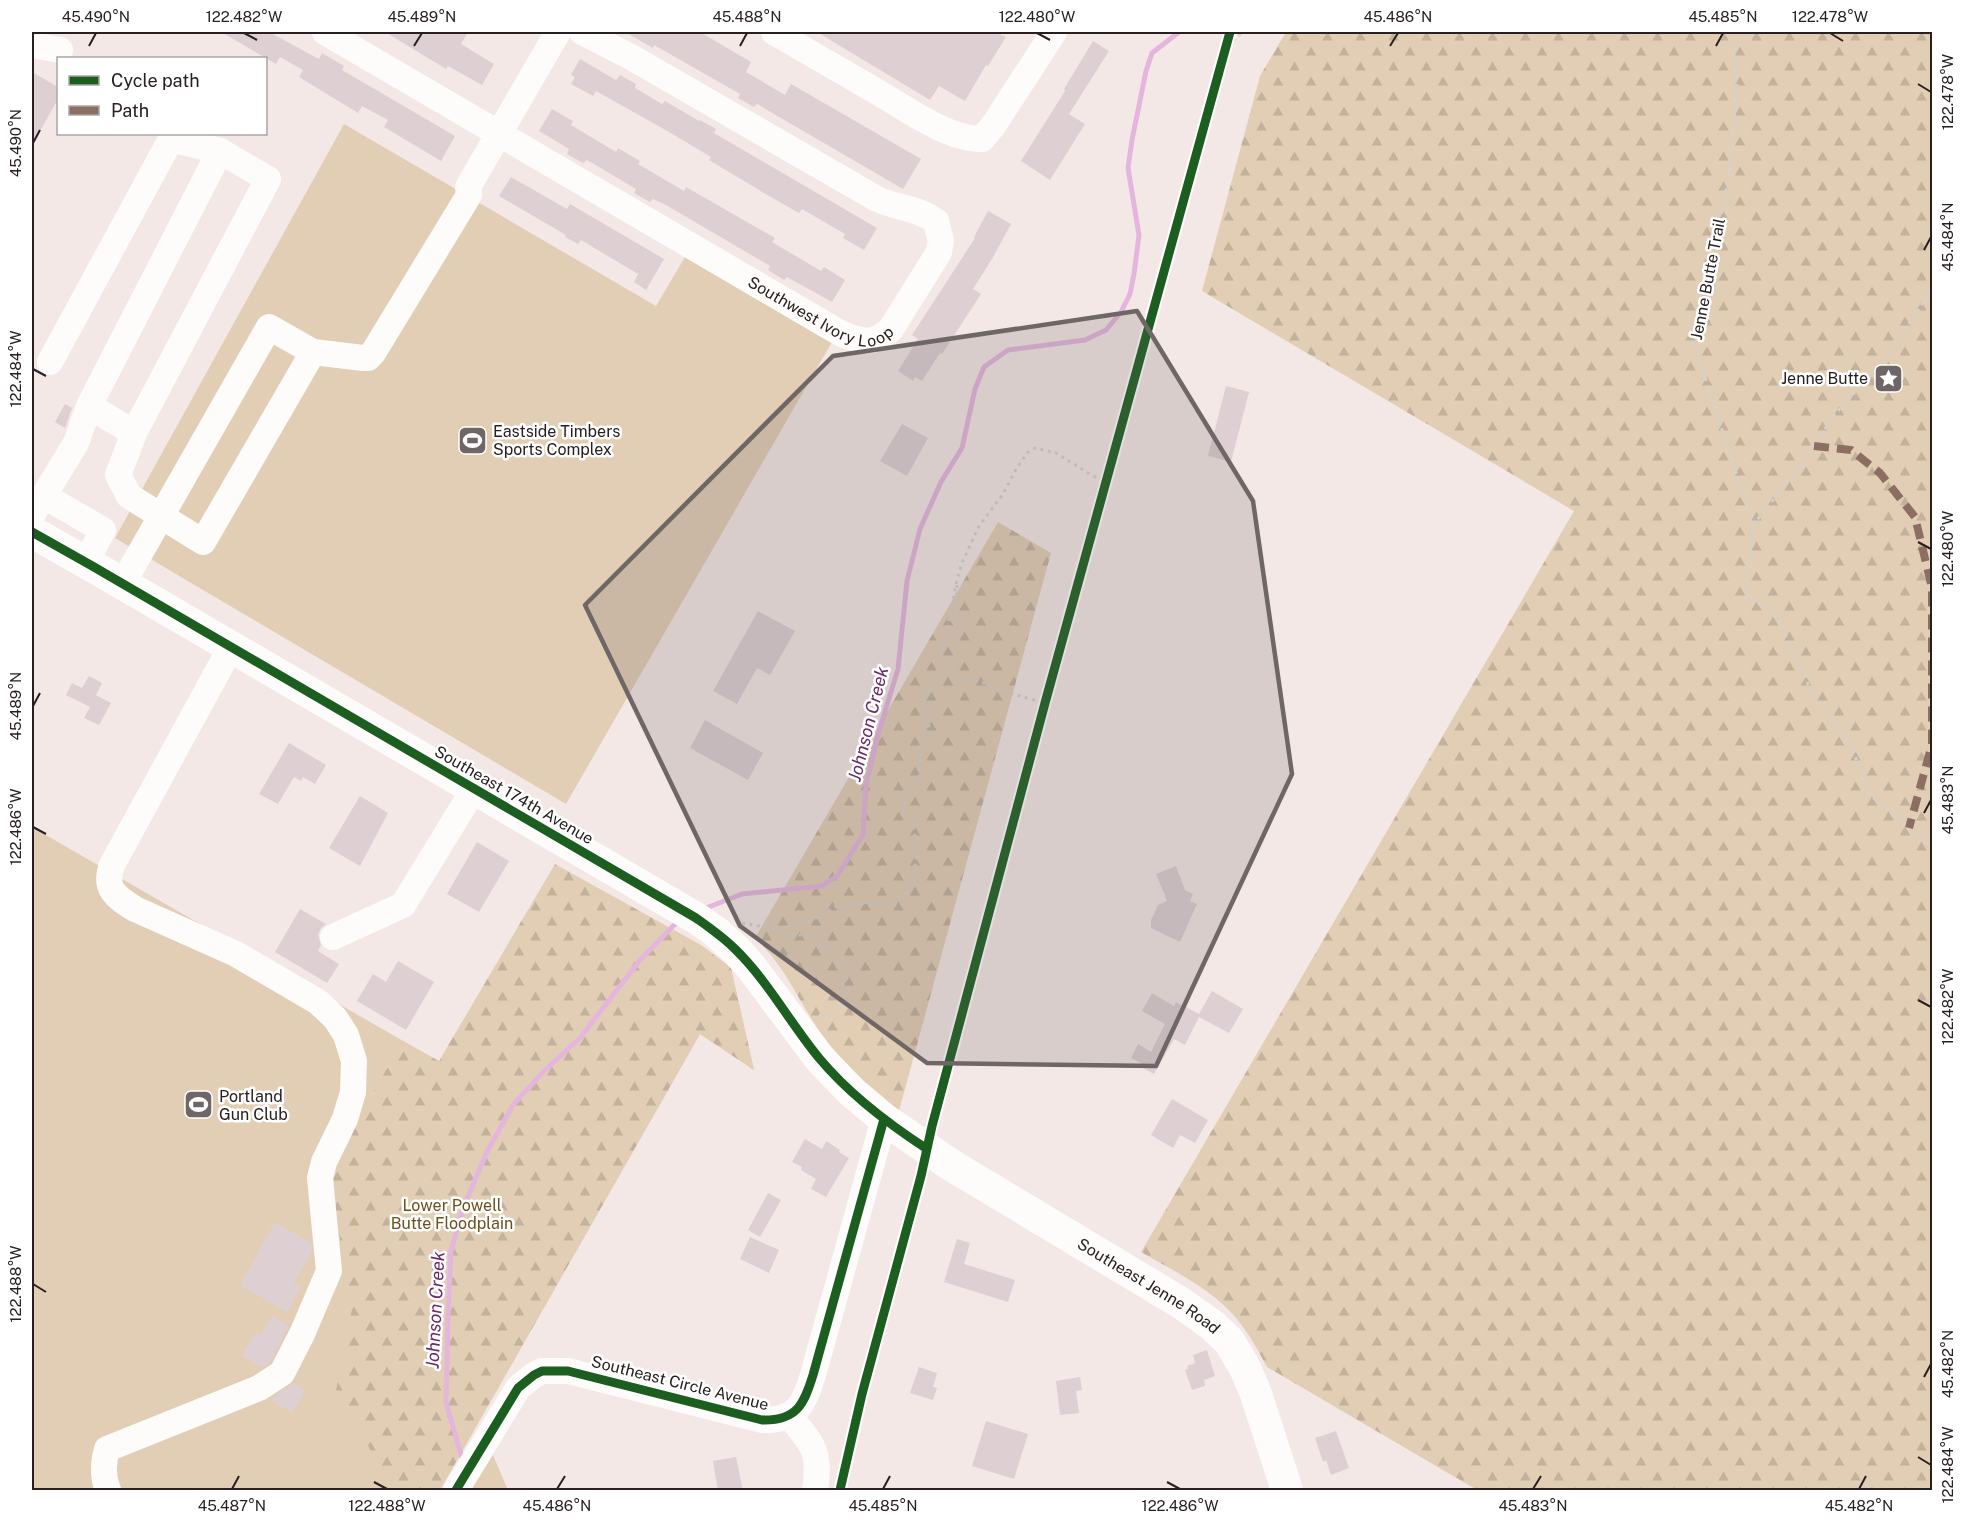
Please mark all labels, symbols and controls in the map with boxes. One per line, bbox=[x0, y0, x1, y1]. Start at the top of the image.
text: 45.490°N bbox=[62, 8, 130, 25]
text: 122.482°W bbox=[206, 8, 282, 25]
text: 45.489°N bbox=[388, 8, 456, 25]
text: 45.488°N bbox=[712, 8, 782, 25]
text: 122.480°W bbox=[999, 8, 1075, 25]
text: 45.486°N bbox=[1364, 8, 1432, 25]
text: 45.485°N bbox=[1688, 8, 1758, 25]
text: 122.478°W bbox=[1792, 8, 1868, 25]
text: 122.478°W bbox=[1939, 54, 1956, 130]
legend bbox=[57, 57, 267, 135]
text: Cycle path bbox=[111, 70, 200, 91]
text: Path bbox=[111, 100, 149, 121]
text: 45.490°N bbox=[7, 109, 24, 177]
text: 45.484°N bbox=[1939, 203, 1956, 271]
street label: Jenne Butte Trail bbox=[1687, 216, 1729, 341]
street label: Southwest Ivory Loop bbox=[745, 272, 897, 350]
text: 122.484°W bbox=[7, 330, 24, 408]
place icon: Jenne Butte bbox=[1873, 362, 1905, 394]
place label: Jenne Butte bbox=[1781, 369, 1868, 388]
place label: Eastside Timbers Sports Complex bbox=[493, 422, 620, 459]
sports icon: Eastside Timbers Sports Complex bbox=[456, 424, 488, 456]
text: 122.480°W bbox=[1939, 511, 1956, 587]
water label: Johnson Creek bbox=[844, 664, 892, 784]
text: 45.489°N bbox=[7, 672, 24, 740]
street label: Southeast 174th Avenue bbox=[431, 742, 597, 848]
text: 45.483°N bbox=[1939, 766, 1956, 834]
text: 122.486°W bbox=[7, 789, 24, 865]
text: 122.482°W bbox=[1939, 969, 1956, 1045]
place label: Portland Gun Club bbox=[219, 1087, 288, 1124]
sports icon: Portland Gun Club bbox=[182, 1089, 214, 1121]
park label: Lower Powell Butte Floodplain bbox=[391, 1196, 513, 1233]
street label: Southeast Jenne Road bbox=[1074, 1234, 1224, 1337]
text: 122.488°W bbox=[7, 1245, 24, 1323]
water label: Johnson Creek bbox=[421, 1251, 449, 1369]
text: 45.482°N bbox=[1939, 1330, 1956, 1398]
street label: Southeast Circle Avenue bbox=[589, 1352, 771, 1414]
text: 122.484°W bbox=[1939, 1426, 1956, 1504]
text: 45.487°N bbox=[198, 1497, 266, 1514]
text: 122.488°W bbox=[348, 1497, 426, 1514]
text: 45.486°N bbox=[523, 1497, 591, 1514]
text: 45.485°N bbox=[848, 1497, 918, 1514]
text: 122.486°W bbox=[1142, 1497, 1218, 1514]
text: 45.483°N bbox=[1499, 1497, 1567, 1514]
text: 45.482°N bbox=[1825, 1497, 1893, 1514]

